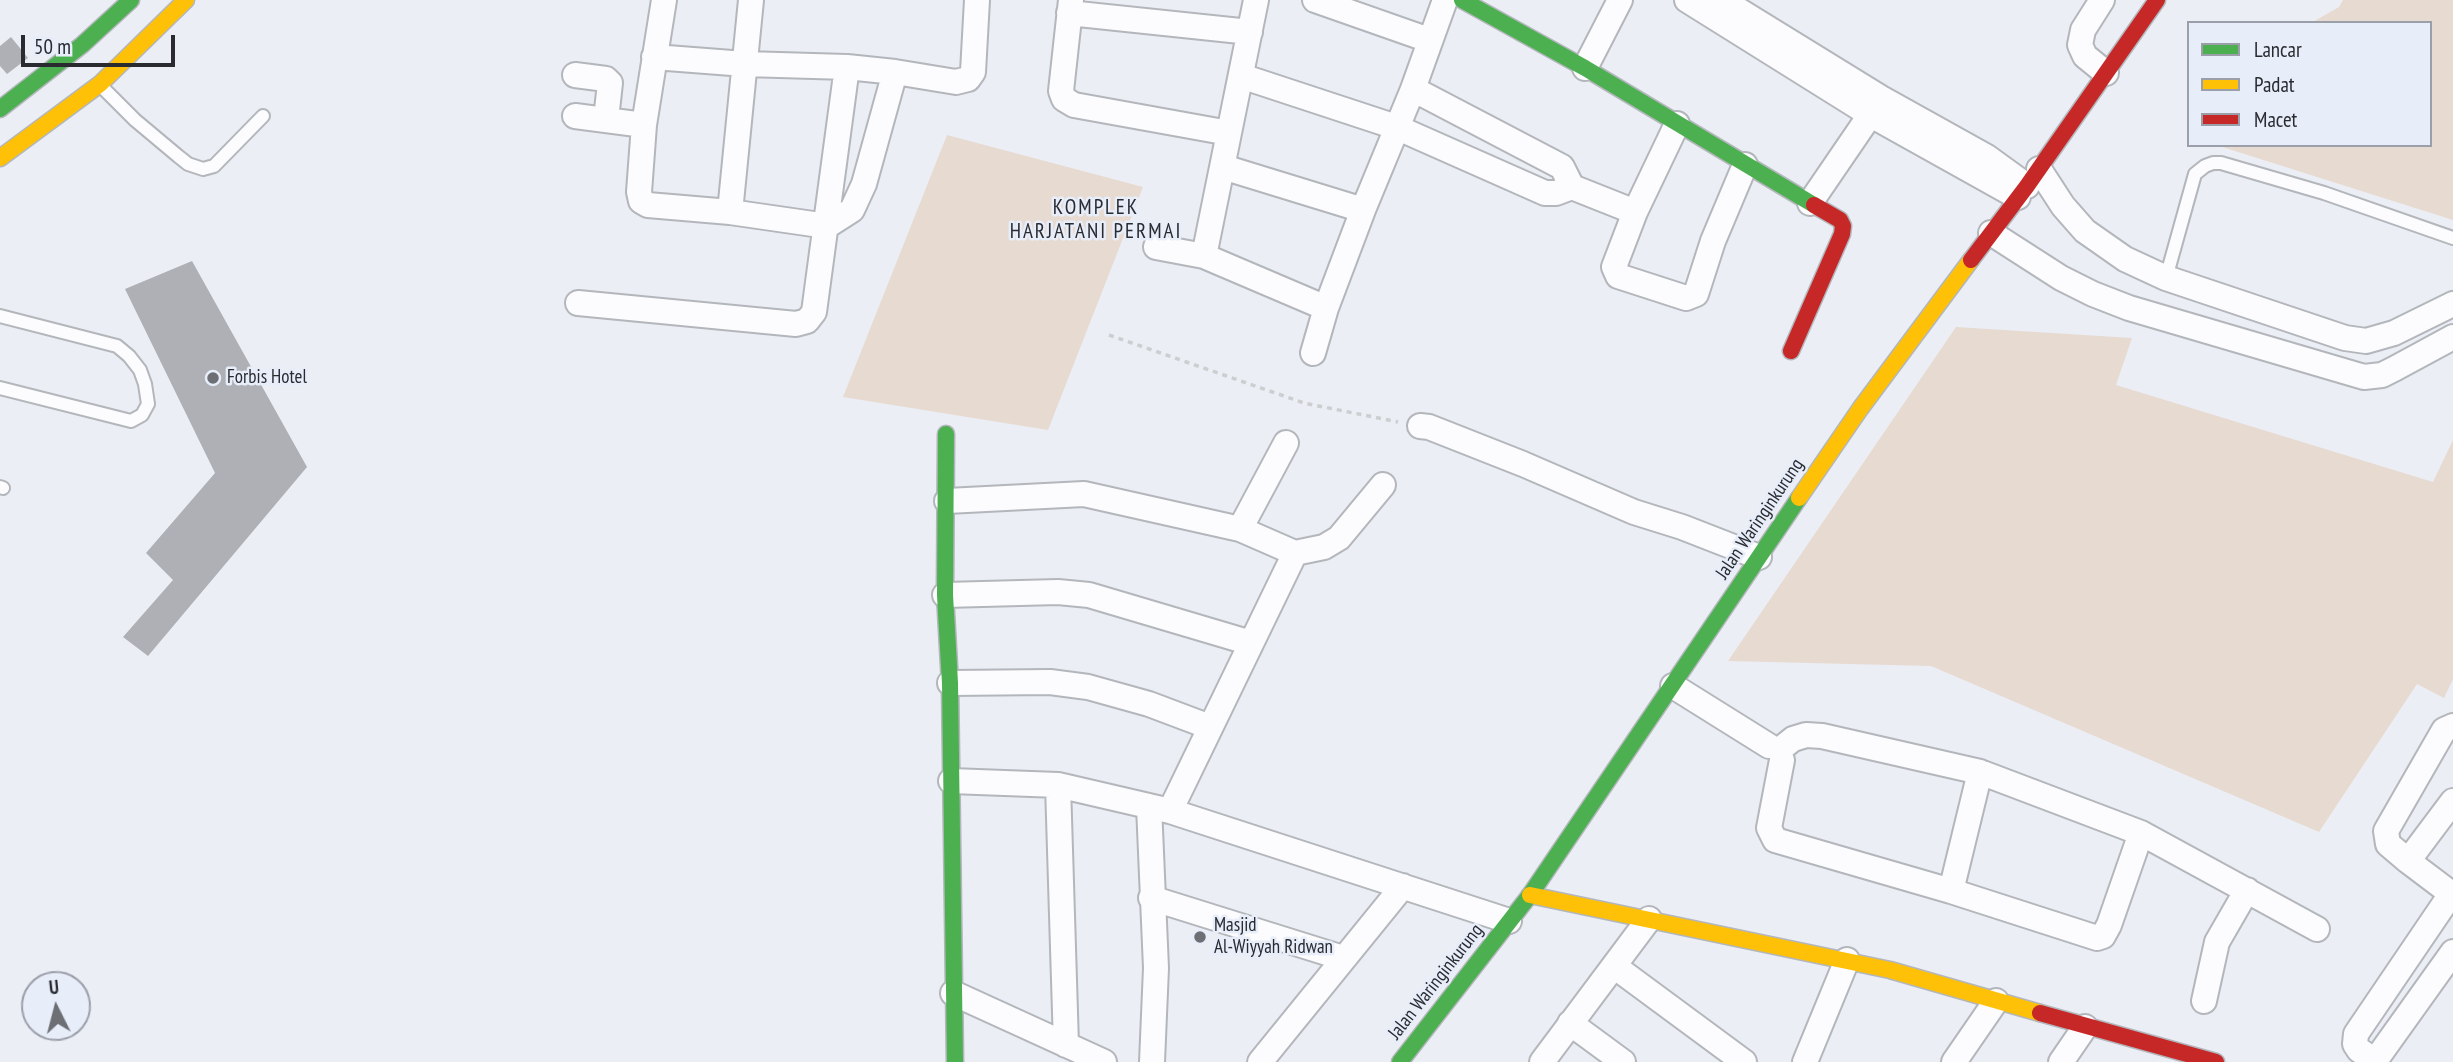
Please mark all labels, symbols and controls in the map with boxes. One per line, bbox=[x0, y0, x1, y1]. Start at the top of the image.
scale bar bbox=[24, 21, 178, 65]
legend bbox=[2187, 21, 2432, 147]
text: 50 m bbox=[34, 33, 71, 60]
text: Lancar bbox=[2254, 36, 2302, 63]
text: Padat bbox=[2254, 71, 2295, 98]
text: Macet bbox=[2254, 106, 2297, 133]
district label: KOMPLEK HARJATANI PERMAI bbox=[1012, 195, 1180, 245]
place label: Forbis Hotel bbox=[227, 367, 307, 389]
marker: Forbis Hotel bbox=[205, 370, 221, 386]
street label: Jalan Waringinkurung bbox=[1711, 454, 1809, 584]
place label: Masjid Al-Wiyyah Ridwan bbox=[1214, 915, 1333, 959]
street label: Jalan Waringinkurung bbox=[1384, 920, 1488, 1044]
marker: Masjid Al-Wiyyah Ridwan bbox=[1192, 929, 1208, 945]
north arrow bbox=[21, 971, 91, 1041]
text: U bbox=[48, 975, 60, 1000]

